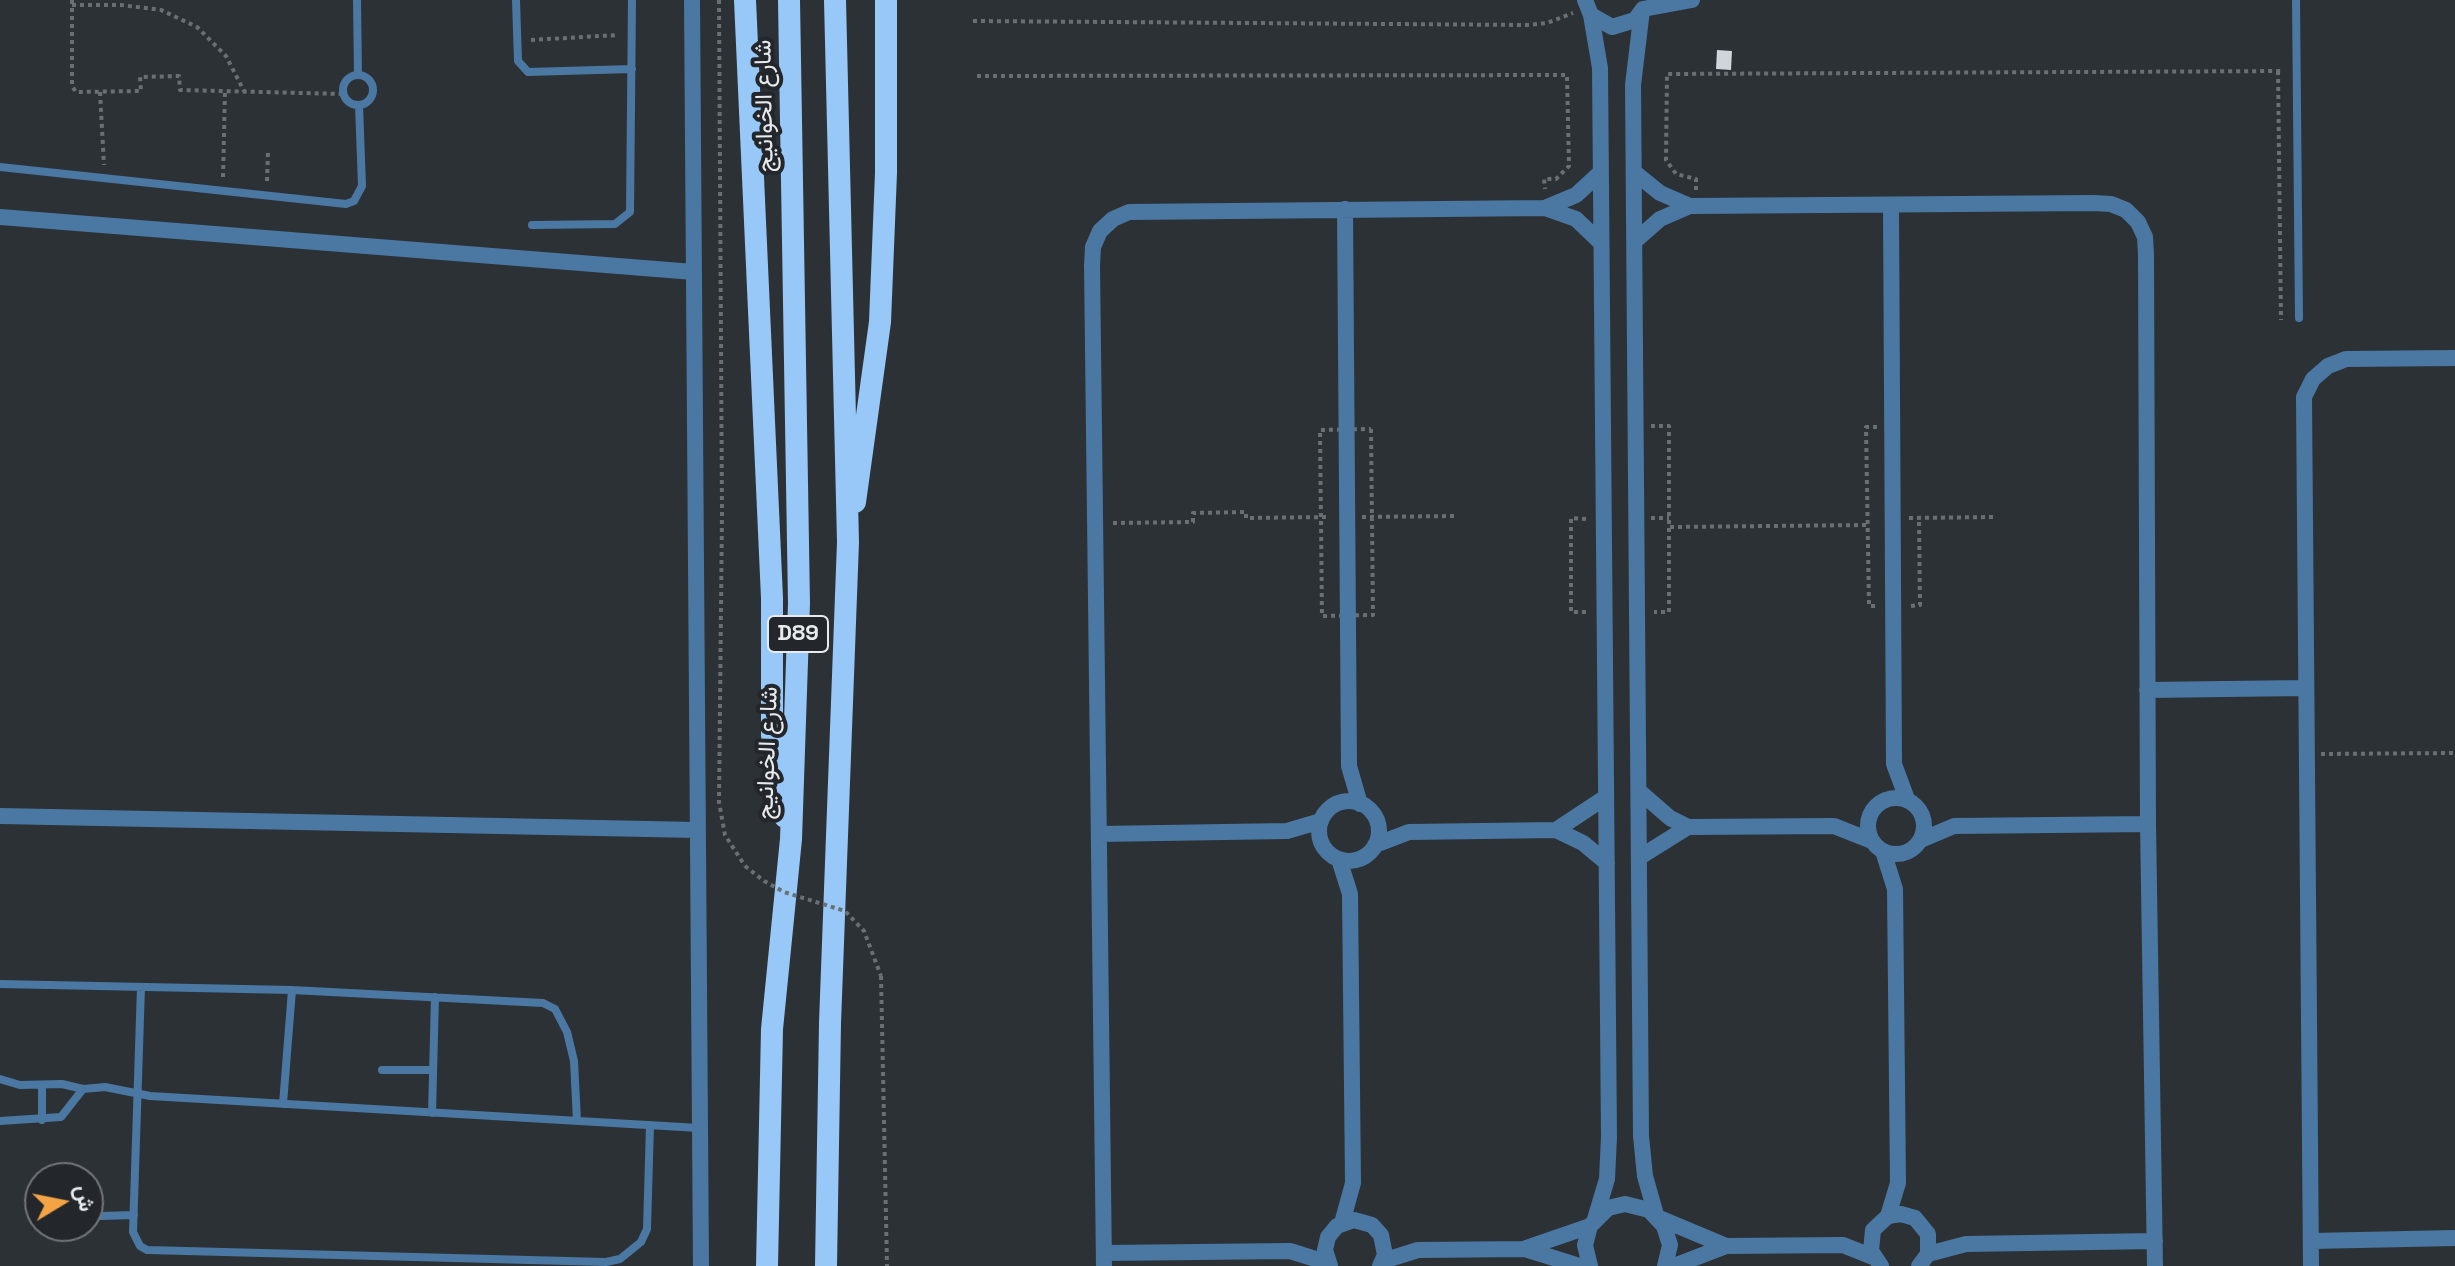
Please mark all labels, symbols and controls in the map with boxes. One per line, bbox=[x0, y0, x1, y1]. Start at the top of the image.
street label: شارع الخوانيج bbox=[749, 39, 781, 173]
road number: D89 bbox=[768, 616, 828, 652]
street label: شارع الخوانيج bbox=[751, 686, 785, 820]
north arrow bbox=[24, 1162, 104, 1242]
text: ش bbox=[70, 1183, 102, 1214]

